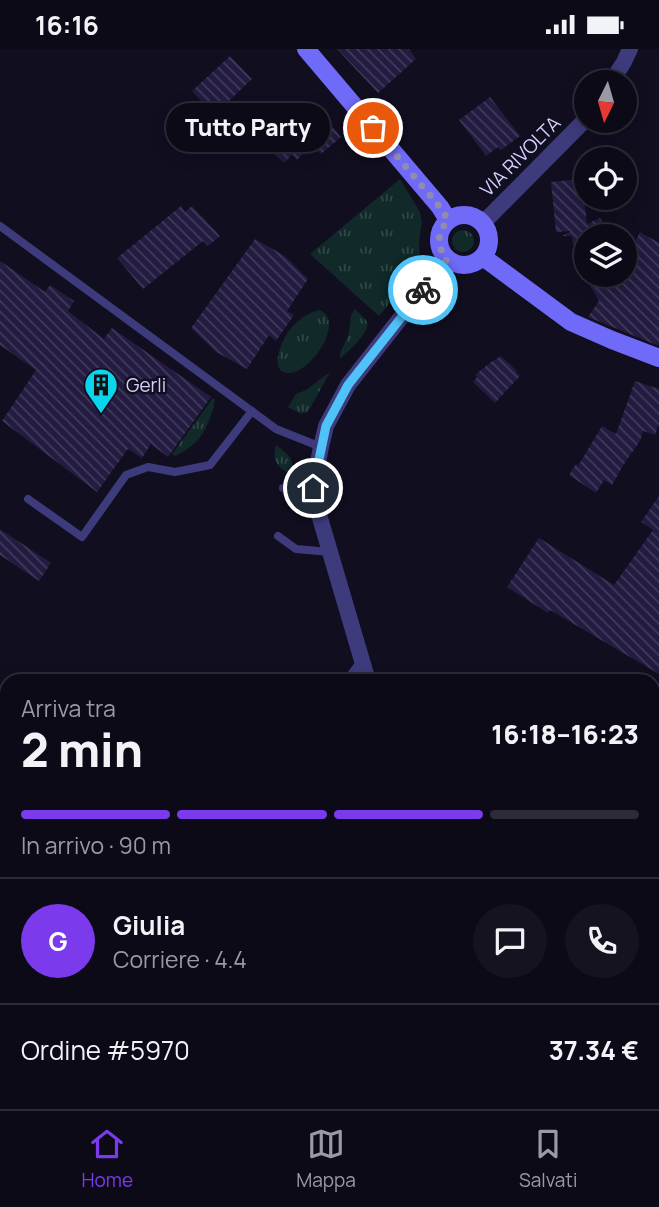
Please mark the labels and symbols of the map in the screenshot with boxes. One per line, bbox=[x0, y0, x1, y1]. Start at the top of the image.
north arrow bbox=[574, 70, 637, 133]
pin bbox=[343, 98, 403, 158]
callout: Tutto Party bbox=[166, 104, 331, 153]
street label: VIA RIVOLTA bbox=[474, 110, 566, 202]
courier bbox=[388, 255, 458, 325]
building icon: Gerli bbox=[82, 366, 120, 415]
place label: Gerli bbox=[126, 372, 166, 398]
pin bbox=[283, 458, 343, 518]

